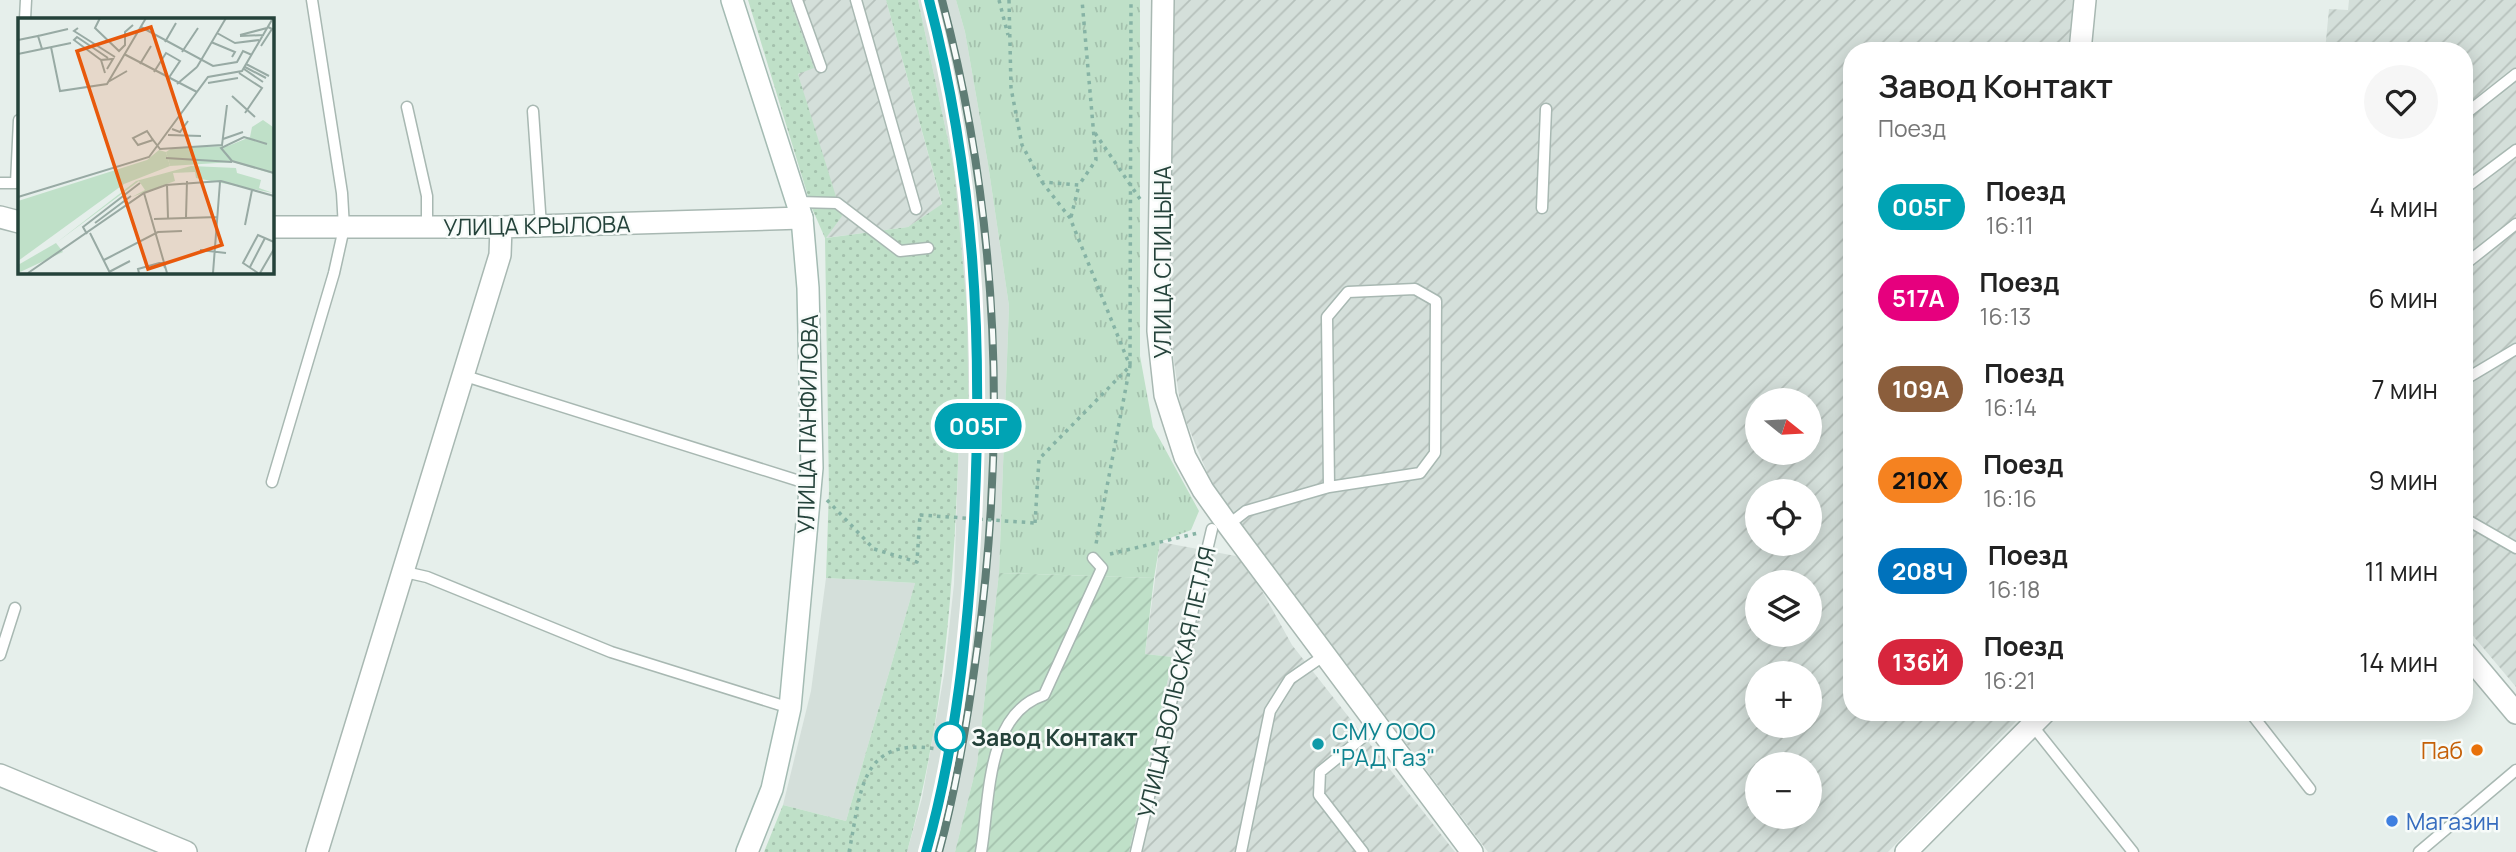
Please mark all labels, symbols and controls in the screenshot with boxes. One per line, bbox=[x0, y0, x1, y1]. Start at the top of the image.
inset map bbox=[18, 18, 273, 273]
text: Завод Контакт bbox=[1878, 63, 2113, 108]
button: heart bbox=[2364, 65, 2438, 139]
text: Поезд bbox=[1878, 112, 1946, 144]
street label: УЛИЦА СПИЦЫНА bbox=[1146, 165, 1178, 359]
text: Поезд bbox=[1986, 173, 2066, 209]
text: 4 мин bbox=[2369, 189, 2438, 225]
text: 005Г bbox=[1892, 190, 1951, 223]
street label: УЛИЦА КРЫЛОВА bbox=[443, 207, 631, 243]
text: 16:11 bbox=[1986, 209, 2034, 241]
text: Поезд bbox=[1980, 264, 2060, 300]
text: 6 мин bbox=[2369, 280, 2438, 316]
text: 517А bbox=[1892, 281, 1945, 314]
text: 16:13 bbox=[1980, 300, 2031, 332]
street label: УЛИЦА ПАНФИЛОВА bbox=[789, 313, 825, 534]
text: Поезд bbox=[1984, 355, 2064, 391]
text: 7 мин bbox=[2372, 371, 2438, 407]
text: 109А bbox=[1892, 372, 1949, 405]
north arrow bbox=[1745, 388, 1822, 466]
map controls bbox=[1745, 388, 1822, 829]
text: 16:14 bbox=[1984, 391, 2037, 423]
line badge: 005Г bbox=[929, 403, 1027, 449]
text: 005Г bbox=[949, 409, 1007, 442]
text: Поезд bbox=[1983, 446, 2063, 482]
text: 9 мин bbox=[2369, 462, 2438, 498]
text: 210Х bbox=[1892, 463, 1948, 496]
button: locate bbox=[1745, 479, 1822, 556]
text: 16:16 bbox=[1983, 482, 2037, 514]
text: Поезд bbox=[1988, 537, 2068, 573]
street label: УЛИЦА ВОЛЬСКАЯ ПЕТЛЯ bbox=[1129, 543, 1223, 821]
text: 11 мин bbox=[2364, 553, 2438, 589]
text: 208Ч bbox=[1892, 554, 1953, 587]
button: layers bbox=[1745, 570, 1822, 647]
text: 16:18 bbox=[1988, 573, 2040, 605]
text: Поезд bbox=[1984, 628, 2064, 664]
text: 14 мин bbox=[2359, 644, 2438, 680]
text: 136Й bbox=[1892, 645, 1949, 678]
button: + bbox=[1745, 661, 1822, 738]
text: 16:21 bbox=[1984, 664, 2036, 696]
place label: СМУ ООО "РАД Газ" bbox=[1332, 715, 1436, 773]
place label: Завод Контакт bbox=[971, 721, 1138, 753]
marker: Завод Контакт bbox=[935, 722, 965, 752]
place label: Паб bbox=[2421, 734, 2463, 766]
marker: СМУ ООО "РАД Газ" bbox=[1310, 736, 1326, 752]
marker: Паб bbox=[2469, 742, 2485, 758]
button: − bbox=[1745, 752, 1822, 829]
place label: Магазин bbox=[2406, 805, 2499, 837]
marker: Магазин bbox=[2384, 813, 2400, 829]

